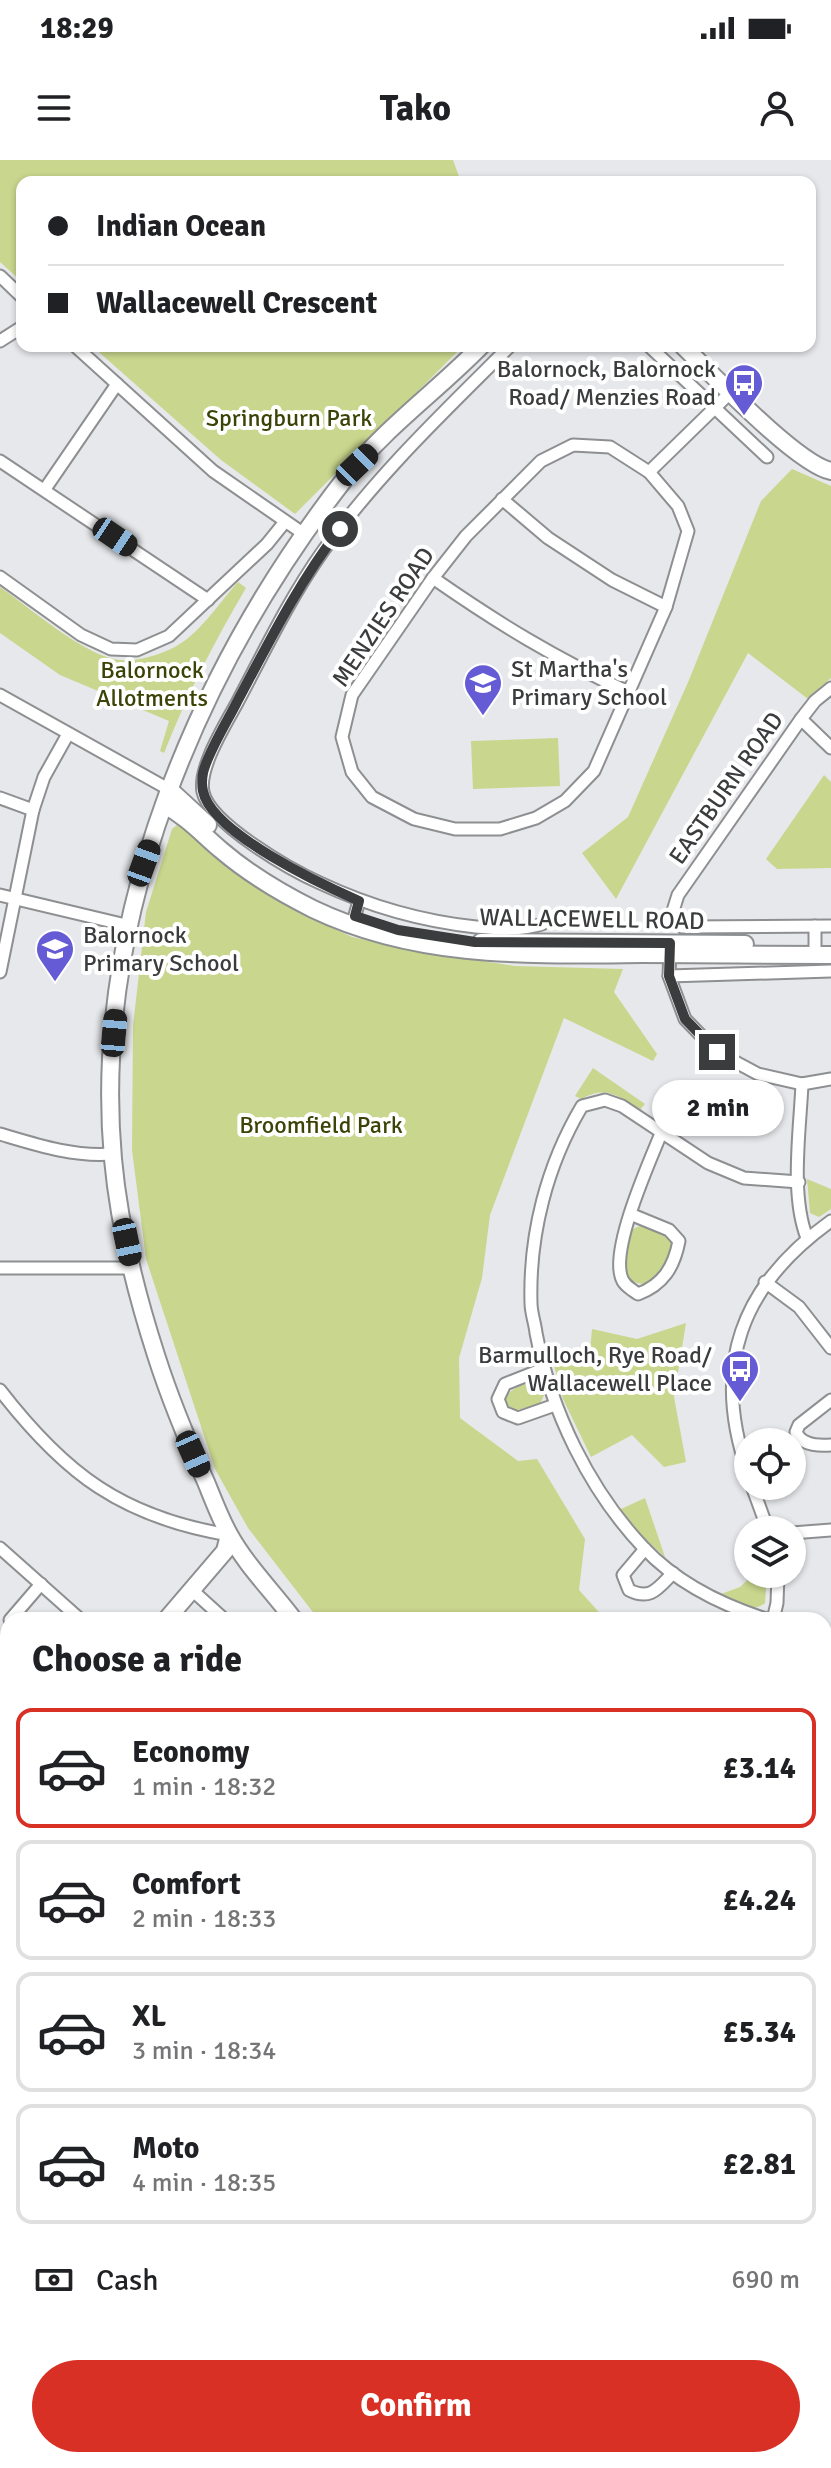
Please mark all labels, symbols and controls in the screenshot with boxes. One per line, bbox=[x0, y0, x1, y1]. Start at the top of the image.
text: 18:29 bbox=[40, 10, 114, 47]
icon: menu bbox=[32, 86, 76, 130]
text: Tako bbox=[380, 86, 451, 131]
icon: person bbox=[755, 86, 799, 130]
text: Indian Ocean bbox=[96, 208, 266, 245]
text: Wallacewell Crescent bbox=[96, 285, 377, 322]
place label: Balornock, Balornock Road/ Menzies Road bbox=[497, 354, 716, 412]
bus stop icon: Balornock, Balornock Road/ Menzies Road bbox=[723, 362, 765, 417]
park label: Springburn Park bbox=[206, 403, 372, 433]
car bbox=[331, 440, 383, 490]
route start bbox=[322, 511, 358, 547]
car bbox=[88, 514, 142, 560]
street label: MENZIES ROAD bbox=[325, 542, 441, 692]
place label: St Martha's Primary School bbox=[511, 654, 667, 712]
park label: Balornock Allotments bbox=[96, 655, 208, 713]
school or university icon: St Martha's Primary School bbox=[462, 662, 504, 717]
street label: EASTBURN ROAD bbox=[662, 706, 790, 870]
car bbox=[125, 836, 163, 890]
street label: WALLACEWELL ROAD bbox=[479, 902, 705, 936]
place label: Balornock Primary School bbox=[83, 920, 239, 978]
school or university icon: Balornock Primary School bbox=[34, 928, 76, 983]
car bbox=[100, 1008, 128, 1058]
route end bbox=[699, 1034, 735, 1070]
callout: 2 min bbox=[651, 1080, 783, 1136]
text: 2 min bbox=[687, 1092, 749, 1124]
park label: Broomfield Park bbox=[239, 1110, 403, 1140]
car bbox=[110, 1216, 144, 1268]
place label: Barmulloch, Rye Road/ Wallacewell Place bbox=[478, 1340, 712, 1398]
bus stop icon: Barmulloch, Rye Road/ Wallacewell Place bbox=[719, 1348, 761, 1403]
car bbox=[172, 1427, 214, 1481]
map controls bbox=[734, 1428, 806, 1588]
button: locate bbox=[734, 1428, 806, 1500]
button: layers bbox=[734, 1516, 806, 1588]
text: Choose a ride bbox=[32, 1637, 242, 1682]
icon: car bbox=[36, 1732, 108, 1804]
text: Economy bbox=[132, 1734, 249, 1771]
text: £3.14 bbox=[723, 1750, 796, 1787]
text: 1 min · 18:32 bbox=[132, 1771, 276, 1803]
icon: car bbox=[36, 1864, 108, 1936]
text: Comfort bbox=[132, 1866, 241, 1903]
text: £4.24 bbox=[723, 1882, 796, 1919]
text: 2 min · 18:33 bbox=[132, 1903, 276, 1935]
icon: car bbox=[36, 1996, 108, 2068]
text: XL bbox=[132, 1998, 166, 2035]
text: £5.34 bbox=[723, 2014, 796, 2051]
text: 3 min · 18:34 bbox=[132, 2035, 276, 2067]
icon: car bbox=[36, 2128, 108, 2200]
text: Moto bbox=[132, 2130, 199, 2167]
text: £2.81 bbox=[723, 2146, 796, 2183]
text: 4 min · 18:35 bbox=[132, 2167, 276, 2199]
icon: cash bbox=[32, 2258, 76, 2302]
text: Cash bbox=[96, 2262, 159, 2299]
text: 690 m bbox=[731, 2264, 800, 2296]
button: Confirm bbox=[32, 2360, 800, 2452]

